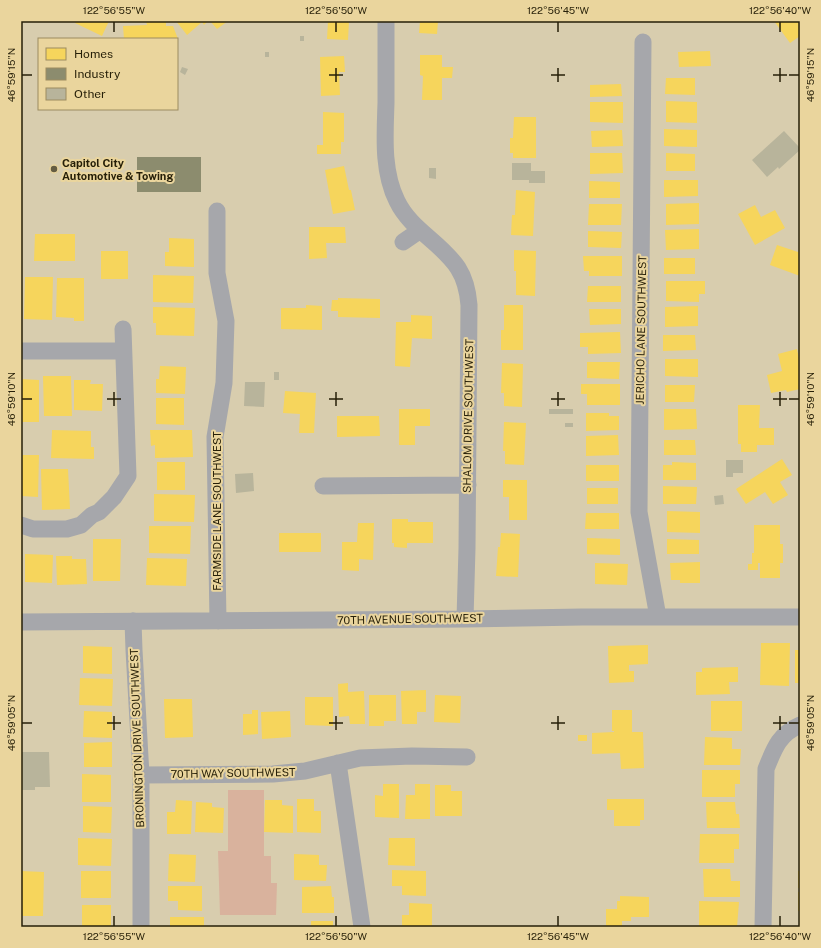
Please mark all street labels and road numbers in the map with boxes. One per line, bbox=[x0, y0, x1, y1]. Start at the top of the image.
street label: JERICHO LANE SOUTHWEST bbox=[634, 255, 648, 405]
street label: SHALOM DRIVE SOUTHWEST bbox=[461, 338, 475, 493]
street label: FARMSIDE LANE SOUTHWEST bbox=[211, 431, 223, 591]
street label: 70TH AVENUE SOUTHWEST bbox=[337, 612, 484, 626]
street label: BRONINGTON DRIVE SOUTHWEST bbox=[128, 648, 146, 828]
street label: 70TH WAY SOUTHWEST bbox=[170, 766, 296, 780]

